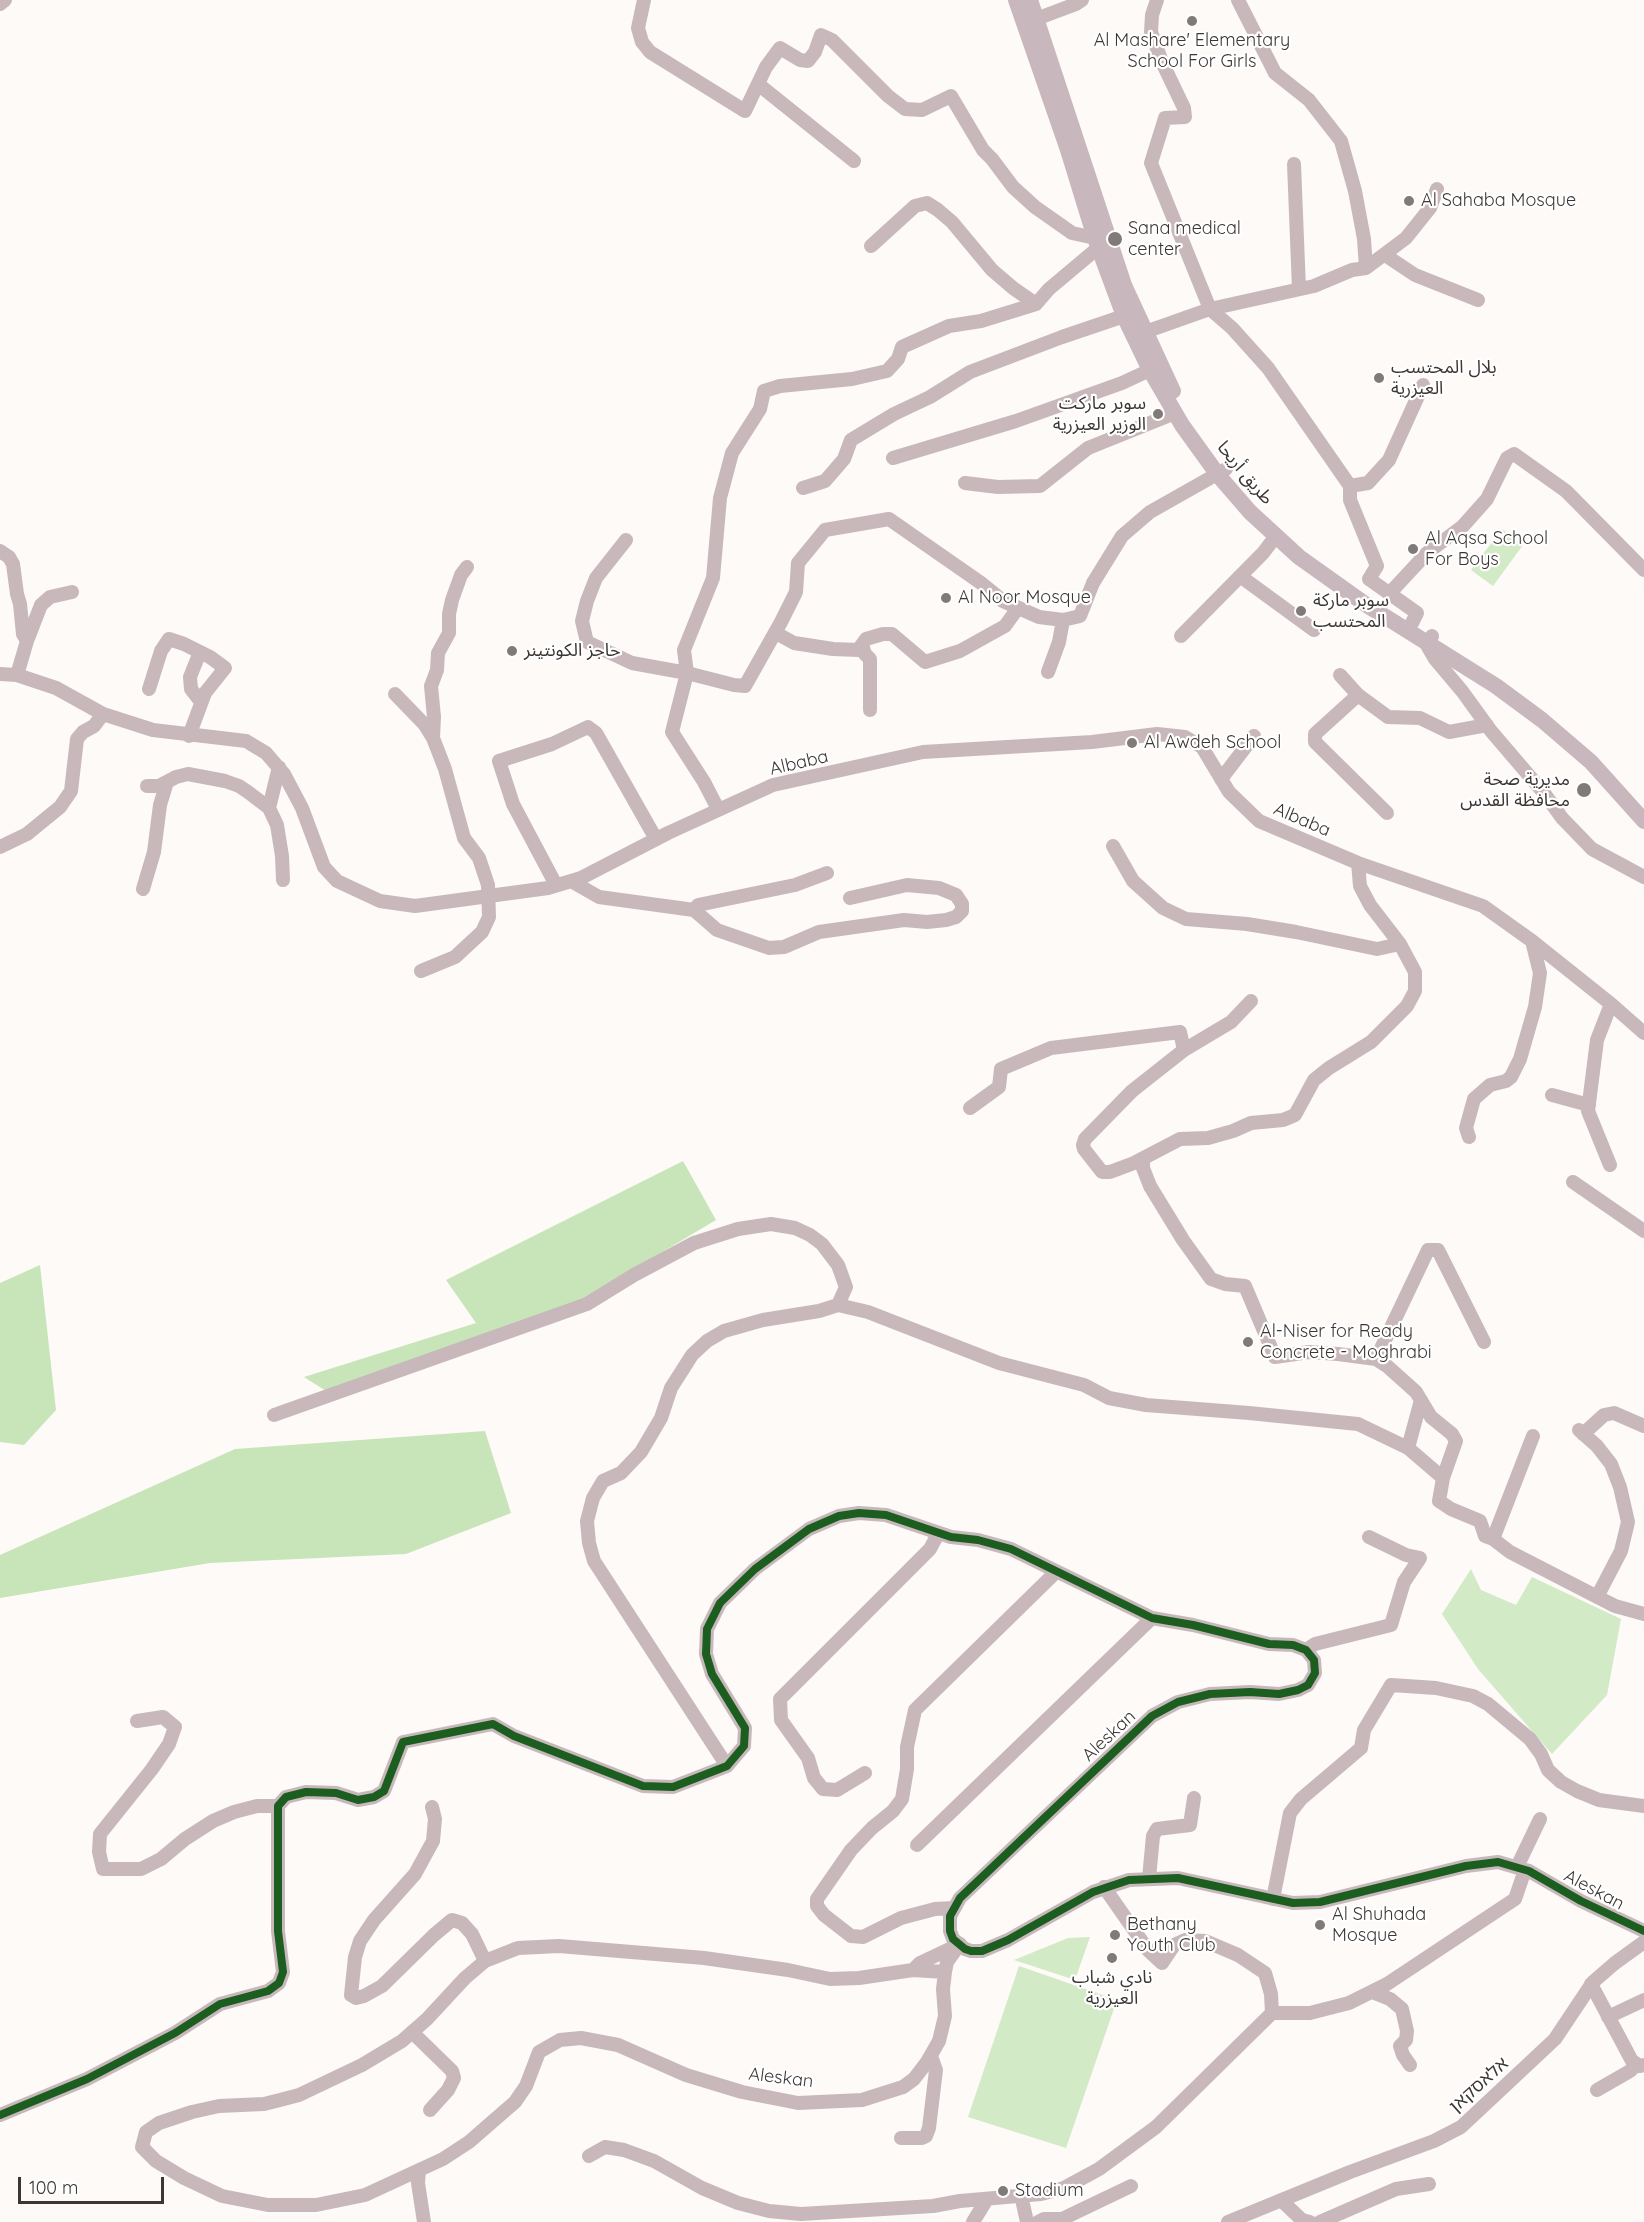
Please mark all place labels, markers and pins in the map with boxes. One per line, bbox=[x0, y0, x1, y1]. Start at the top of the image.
marker: Al Mashare' Elementary School For Girls bbox=[1185, 14, 1199, 28]
place label: Al Mashare' Elementary School For Girls bbox=[1094, 30, 1290, 72]
place label: Al Sahaba Mosque bbox=[1421, 190, 1576, 212]
marker: Al Sahaba Mosque bbox=[1402, 194, 1416, 208]
place label: Sana medical center bbox=[1128, 218, 1241, 260]
marker: Sana medical center bbox=[1106, 230, 1124, 248]
place label: بلال المحتسب العيزرية bbox=[1391, 357, 1497, 400]
marker: بلال المحتسب العيزرية bbox=[1372, 371, 1386, 385]
place label: سوبر ماركت الوزير العيزرية bbox=[1053, 393, 1146, 436]
marker: سوبر ماركت الوزير العيزرية bbox=[1151, 407, 1165, 421]
place label: Al Aqsa School For Boys bbox=[1425, 528, 1548, 570]
marker: Al Aqsa School For Boys bbox=[1406, 542, 1420, 556]
place label: Al Noor Mosque bbox=[958, 587, 1091, 609]
place label: سوبر ماركة المحتسب bbox=[1313, 590, 1389, 632]
marker: Al Noor Mosque bbox=[939, 591, 953, 605]
marker: سوبر ماركة المحتسب bbox=[1294, 604, 1308, 618]
place label: حاجز الكونتينر bbox=[524, 640, 621, 662]
marker: حاجز الكونتينر bbox=[505, 644, 519, 658]
place label: Al Awdeh School bbox=[1144, 732, 1281, 754]
marker: Al Awdeh School bbox=[1125, 736, 1139, 750]
place label: مديرية صحة محافظة القدس bbox=[1460, 769, 1570, 812]
marker: مديرية صحة محافظة القدس bbox=[1575, 781, 1593, 799]
place label: Al-Niser for Ready Concrete - Moghrabi bbox=[1260, 1321, 1432, 1364]
marker: Al-Niser for Ready Concrete - Moghrabi bbox=[1241, 1335, 1255, 1349]
place label: Al Shuhada Mosque bbox=[1332, 1904, 1426, 1946]
place label: Bethany Youth Club bbox=[1127, 1914, 1216, 1956]
marker: Al Shuhada Mosque bbox=[1313, 1918, 1327, 1932]
marker: Bethany Youth Club bbox=[1108, 1928, 1122, 1942]
marker: نادي شباب العيزرية bbox=[1105, 1951, 1119, 1965]
place label: نادي شباب العيزرية bbox=[1072, 1967, 1152, 2010]
place label: Stadium bbox=[1015, 2180, 1084, 2202]
marker: Stadium bbox=[996, 2184, 1010, 2198]

